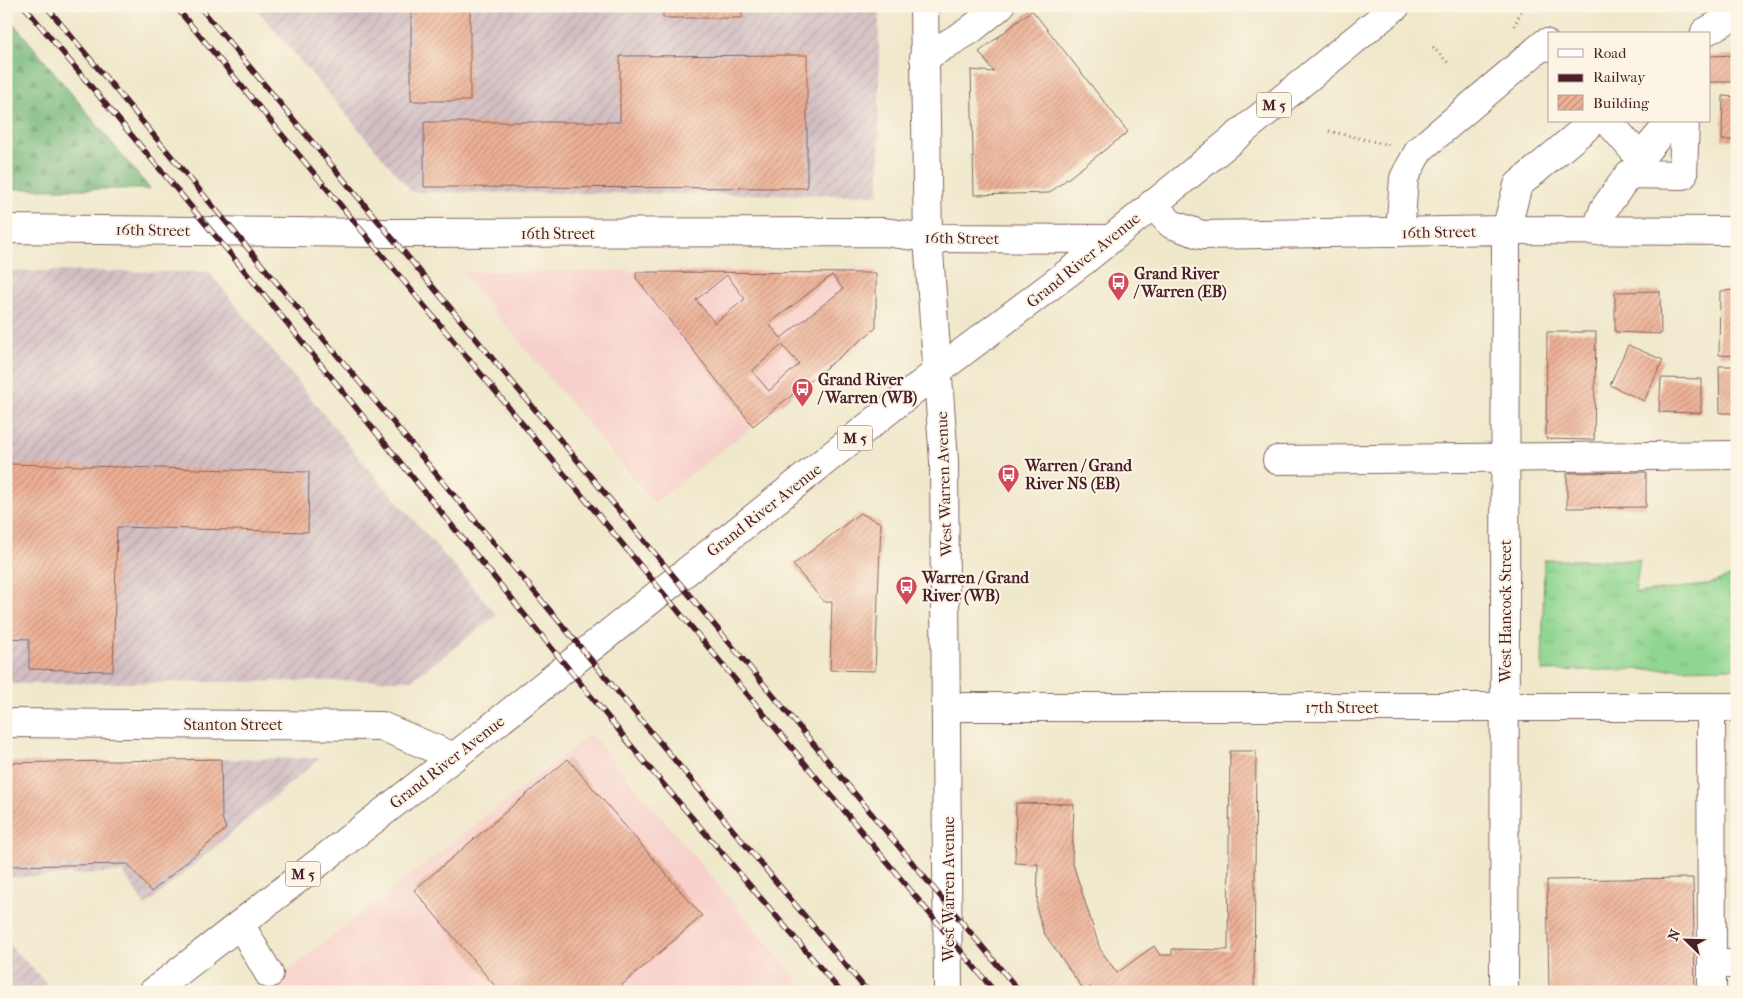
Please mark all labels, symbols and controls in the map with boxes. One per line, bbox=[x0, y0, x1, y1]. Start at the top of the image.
legend bbox=[1548, 32, 1710, 122]
text: Road bbox=[1593, 44, 1627, 62]
text: Railway bbox=[1593, 68, 1646, 86]
road number: M 5 bbox=[1256, 92, 1292, 118]
text: Building bbox=[1593, 94, 1650, 112]
street label: Grand River Avenue bbox=[1022, 208, 1144, 312]
street label: 16th Street bbox=[116, 220, 191, 240]
street label: 16th Street bbox=[1402, 222, 1477, 242]
street label: 16th Street bbox=[521, 224, 596, 243]
street label: 16th Street bbox=[925, 228, 1000, 248]
place label: Grand River / Warren (EB) bbox=[1133, 264, 1227, 302]
bus stop icon: Grand River / Warren (EB) bbox=[1106, 270, 1130, 301]
place label: Grand River / Warren (WB) bbox=[817, 370, 917, 408]
bus stop icon: Grand River / Warren (WB) bbox=[790, 376, 814, 407]
street label: West Warren Avenue bbox=[932, 411, 956, 558]
road number: M 5 bbox=[838, 426, 872, 450]
place label: Warren / Grand River NS (EB) bbox=[1024, 456, 1133, 494]
street label: Grand River Avenue bbox=[703, 459, 825, 561]
bus stop icon: Warren / Grand River NS (EB) bbox=[997, 462, 1021, 493]
street label: West Hancock Street bbox=[1496, 539, 1515, 683]
place label: Warren / Grand River (WB) bbox=[921, 568, 1030, 606]
bus stop icon: Warren / Grand River (WB) bbox=[894, 574, 918, 605]
street label: 17th Street bbox=[1305, 698, 1379, 717]
street label: Grand River Avenue bbox=[386, 711, 508, 813]
street label: Stanton Street bbox=[183, 715, 283, 734]
street label: West Warren Avenue bbox=[939, 816, 958, 963]
road number: M 5 bbox=[286, 862, 320, 886]
north arrow bbox=[1660, 916, 1710, 966]
text: N bbox=[1665, 927, 1685, 943]

